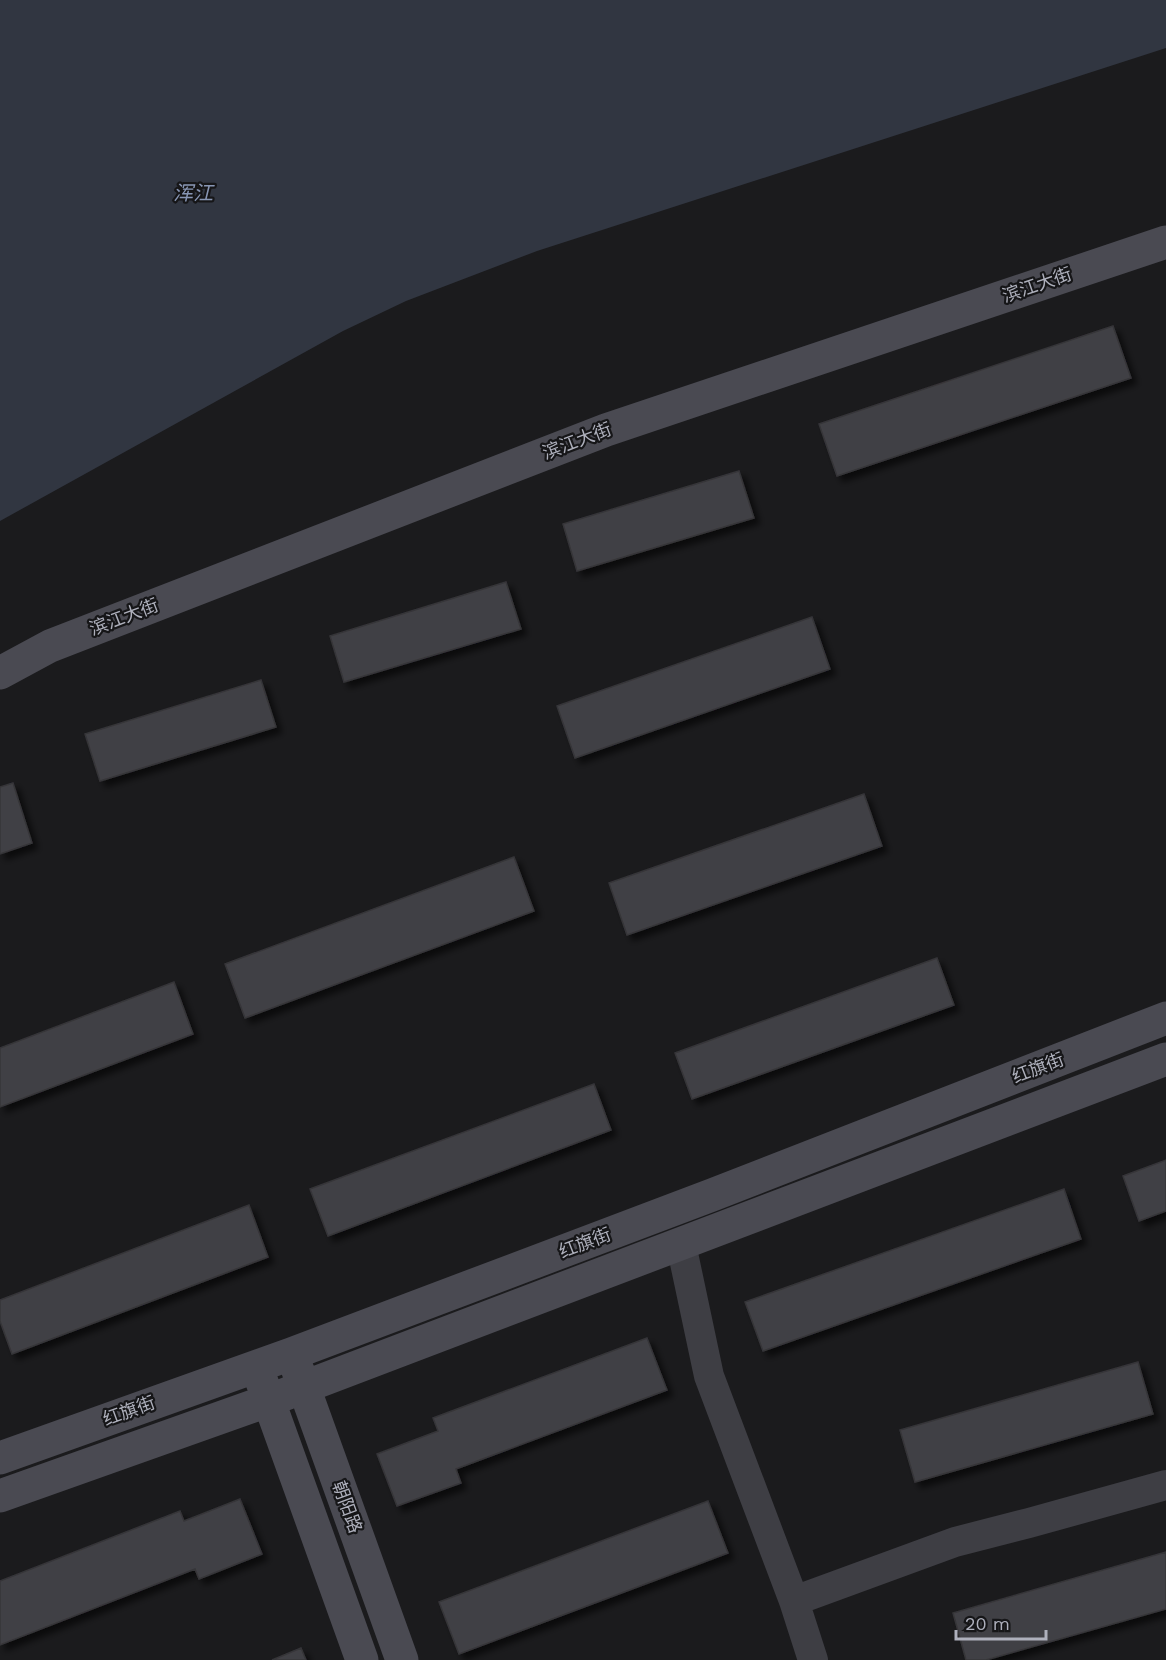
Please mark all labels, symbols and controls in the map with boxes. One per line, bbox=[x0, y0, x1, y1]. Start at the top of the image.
water label: 浑江 bbox=[173, 181, 215, 205]
street label: 滨江大街 bbox=[999, 263, 1074, 306]
street label: 滨江大街 bbox=[539, 418, 614, 463]
street label: 滨江大街 bbox=[86, 594, 161, 639]
street label: 红旗街 bbox=[1009, 1048, 1067, 1087]
street label: 红旗街 bbox=[556, 1223, 614, 1262]
street label: 红旗街 bbox=[100, 1391, 158, 1430]
street label: 朝阳路 bbox=[328, 1478, 367, 1536]
scale bar bbox=[956, 1603, 1046, 1641]
text: 20 m bbox=[965, 1613, 1010, 1634]

